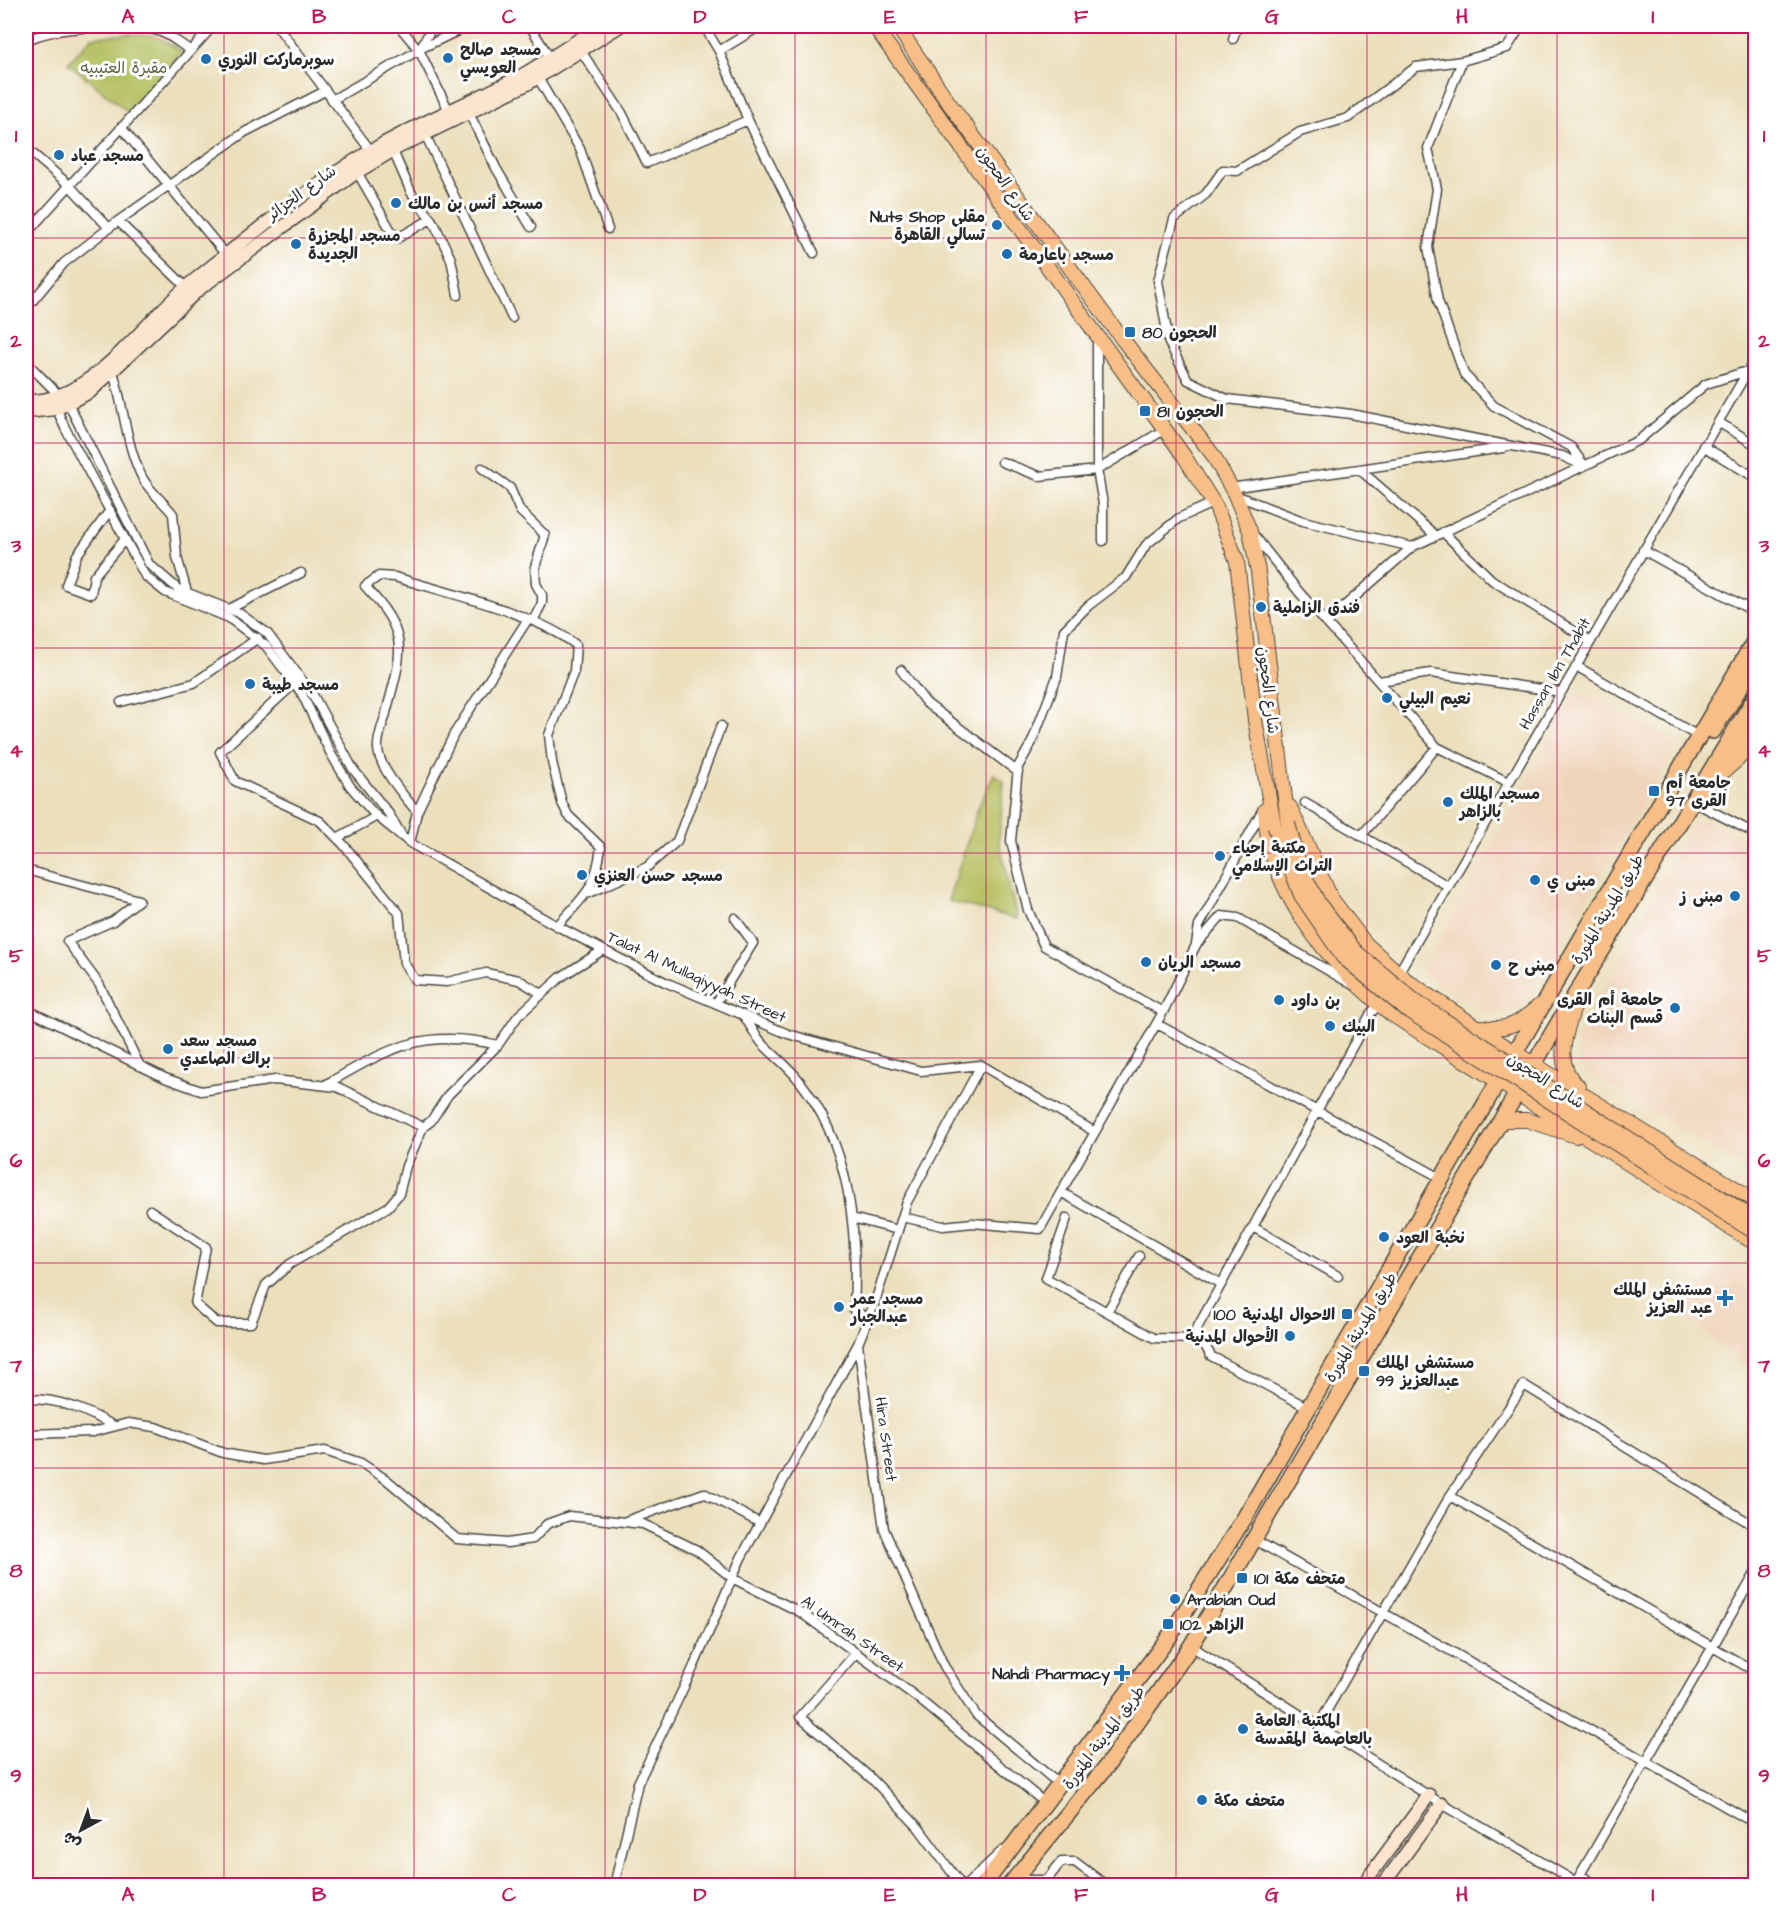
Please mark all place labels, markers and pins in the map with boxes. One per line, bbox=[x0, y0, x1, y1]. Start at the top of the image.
place label: مسجد صالح العويسي bbox=[460, 39, 541, 82]
place label: سوبرماركت النوري bbox=[218, 49, 334, 72]
marker: مسجد صالح العويسي bbox=[441, 51, 455, 65]
marker: سوبرماركت النوري bbox=[199, 52, 213, 66]
place label: مسجد عباد bbox=[71, 145, 144, 167]
marker: مسجد عباد bbox=[52, 148, 66, 162]
place label: مسجد أنس بن مالك bbox=[408, 193, 543, 215]
marker: مسجد أنس بن مالك bbox=[389, 196, 403, 210]
place label: Nuts Shop مقلى تسالي القاهرة bbox=[870, 206, 986, 249]
marker: Nuts Shop مقلى تسالي القاهرة bbox=[990, 218, 1004, 232]
place label: مسجد المجزرة الجديدة bbox=[308, 225, 400, 265]
marker: مسجد المجزرة الجديدة bbox=[289, 237, 303, 251]
place label: مسجد باعارمة bbox=[1019, 244, 1114, 266]
marker: مسجد باعارمة bbox=[1000, 247, 1014, 261]
place label: الحجون 80 bbox=[1142, 322, 1217, 344]
marker: الحجون 80 bbox=[1123, 325, 1137, 339]
place label: الحجون 81 bbox=[1157, 401, 1224, 423]
marker: الحجون 81 bbox=[1138, 404, 1152, 418]
place label: فندق الزاملية bbox=[1273, 597, 1360, 619]
marker: فندق الزاملية bbox=[1254, 600, 1268, 614]
place label: مسجد طيبة bbox=[262, 674, 339, 696]
marker: مسجد طيبة bbox=[243, 677, 257, 691]
place label: نعيم البيلي bbox=[1399, 688, 1471, 713]
marker: نعيم البيلي bbox=[1380, 691, 1394, 705]
place label: جامعة أم القرى 97 bbox=[1666, 772, 1731, 812]
place label: مسجد الملك بالزاهر bbox=[1458, 783, 1540, 823]
marker: جامعة أم القرى 97 bbox=[1647, 784, 1661, 798]
marker: مسجد الملك بالزاهر bbox=[1441, 795, 1455, 809]
place label: مكتبة إحياء التراث الإسلامي bbox=[1232, 837, 1332, 880]
marker: مكتبة إحياء التراث الإسلامي bbox=[1213, 849, 1227, 863]
place label: مسجد حسن العنزي bbox=[594, 865, 723, 888]
marker: مسجد حسن العنزي bbox=[575, 868, 589, 882]
place label: مبنى ي bbox=[1547, 870, 1596, 893]
marker: مبنى ي bbox=[1528, 873, 1542, 887]
place label: مبنى ز bbox=[1678, 886, 1723, 908]
marker: مبنى ز bbox=[1728, 889, 1742, 903]
place label: مسجد الريان bbox=[1158, 952, 1241, 974]
marker: مسجد الريان bbox=[1139, 955, 1153, 969]
place label: مبنى ح bbox=[1508, 955, 1555, 977]
marker: مبنى ح bbox=[1489, 958, 1503, 972]
place label: جامعة أم القرى قسم البنات bbox=[1557, 989, 1663, 1030]
place label: بن داود bbox=[1291, 990, 1340, 1012]
marker: بن داود bbox=[1272, 993, 1286, 1007]
marker: جامعة أم القرى قسم البنات bbox=[1668, 1001, 1682, 1015]
place label: البيك bbox=[1342, 1016, 1375, 1038]
marker: البيك bbox=[1323, 1019, 1337, 1033]
place label: مسجد سعد براك الصاعدي bbox=[180, 1030, 271, 1071]
marker: مسجد سعد براك الصاعدي bbox=[161, 1042, 175, 1056]
place label: نخبة العود bbox=[1396, 1227, 1465, 1249]
marker: نخبة العود bbox=[1377, 1230, 1391, 1244]
place label: مستشفى الملك عبد العزيز bbox=[1614, 1279, 1712, 1319]
place label: مسجد عمر عبدالجبار bbox=[849, 1288, 923, 1328]
marker: مستشفى الملك عبد العزيز bbox=[1716, 1289, 1734, 1307]
marker: مسجد عمر عبدالجبار bbox=[832, 1300, 846, 1314]
place label: الاحوال المدنية 100 bbox=[1214, 1304, 1335, 1326]
marker: الاحوال المدنية 100 bbox=[1340, 1307, 1354, 1321]
place label: الأحوال المدنية bbox=[1185, 1325, 1278, 1348]
marker: الأحوال المدنية bbox=[1283, 1329, 1297, 1343]
place label: مستشفى الملك عبدالعزيز 99 bbox=[1376, 1352, 1474, 1392]
marker: مستشفى الملك عبدالعزيز 99 bbox=[1357, 1364, 1371, 1378]
place label: متحف مكة 101 bbox=[1254, 1568, 1346, 1590]
marker: متحف مكة 101 bbox=[1235, 1571, 1249, 1585]
place label: Arabian Oud bbox=[1187, 1589, 1276, 1611]
marker: Arabian Oud bbox=[1168, 1592, 1182, 1606]
place label: الزاهر 102 bbox=[1180, 1614, 1244, 1636]
marker: الزاهر 102 bbox=[1161, 1617, 1175, 1631]
place label: Nahdi Pharmacy bbox=[992, 1663, 1110, 1686]
marker: Nahdi Pharmacy bbox=[1115, 1666, 1129, 1680]
place label: المكتبة العامة بالعاصمة المقدسة bbox=[1255, 1710, 1372, 1750]
marker: المكتبة العامة بالعاصمة المقدسة bbox=[1236, 1722, 1250, 1736]
place label: متحف مكة bbox=[1214, 1790, 1285, 1812]
marker: متحف مكة bbox=[1195, 1793, 1209, 1807]

